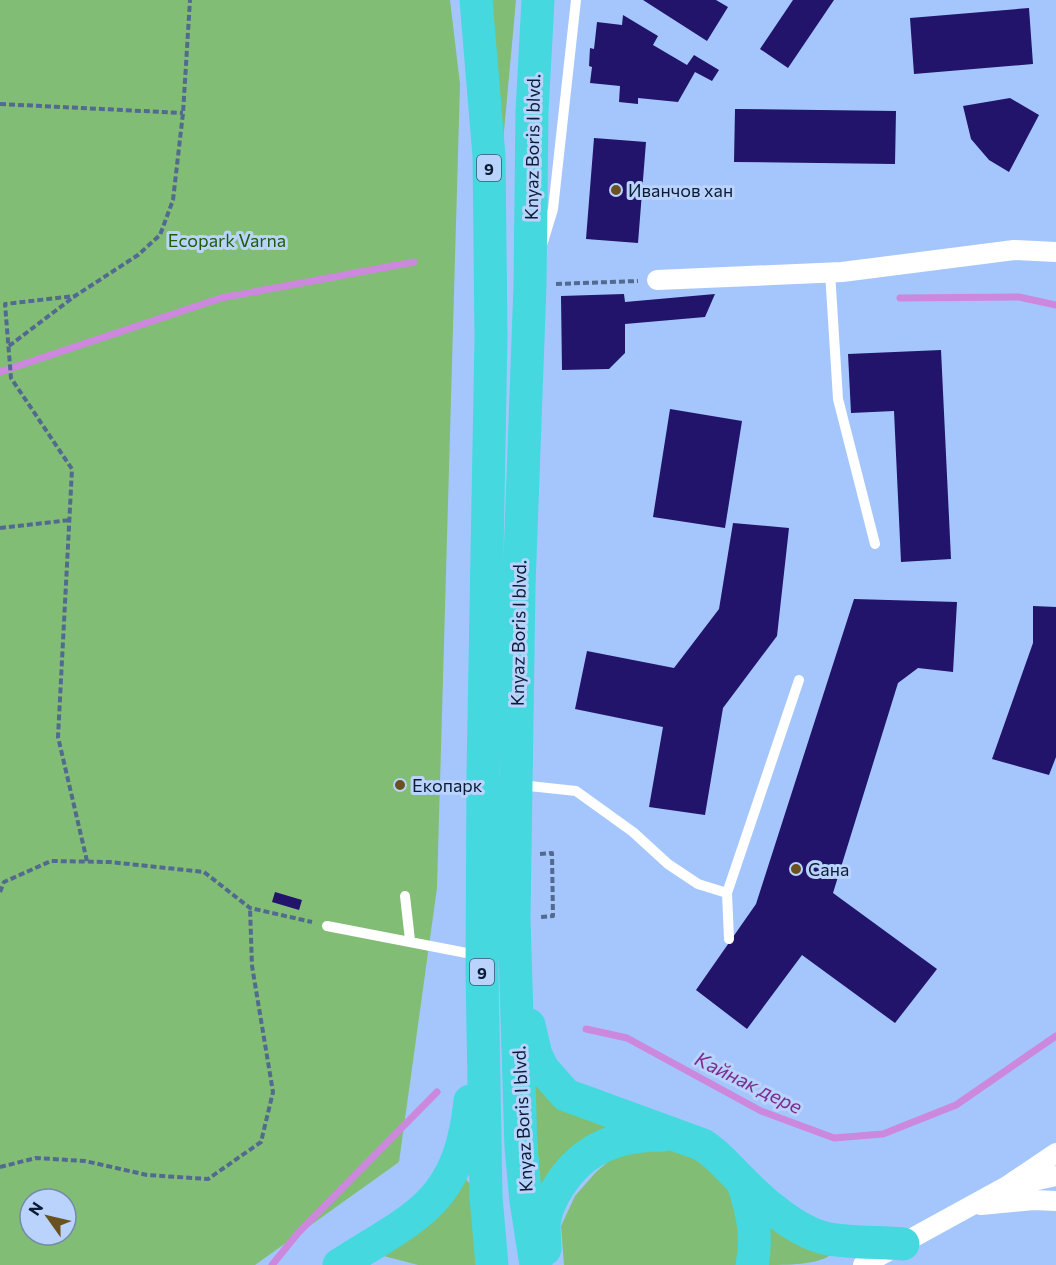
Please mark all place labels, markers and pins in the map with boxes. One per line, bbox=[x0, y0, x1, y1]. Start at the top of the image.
place label: Иванчов хан bbox=[628, 179, 733, 201]
marker: Иванчов хан bbox=[609, 183, 623, 197]
place label: Екопарк bbox=[412, 774, 483, 796]
marker: Екопарк bbox=[393, 778, 407, 792]
place label: Сана bbox=[808, 858, 849, 880]
marker: Сана bbox=[789, 862, 803, 876]

